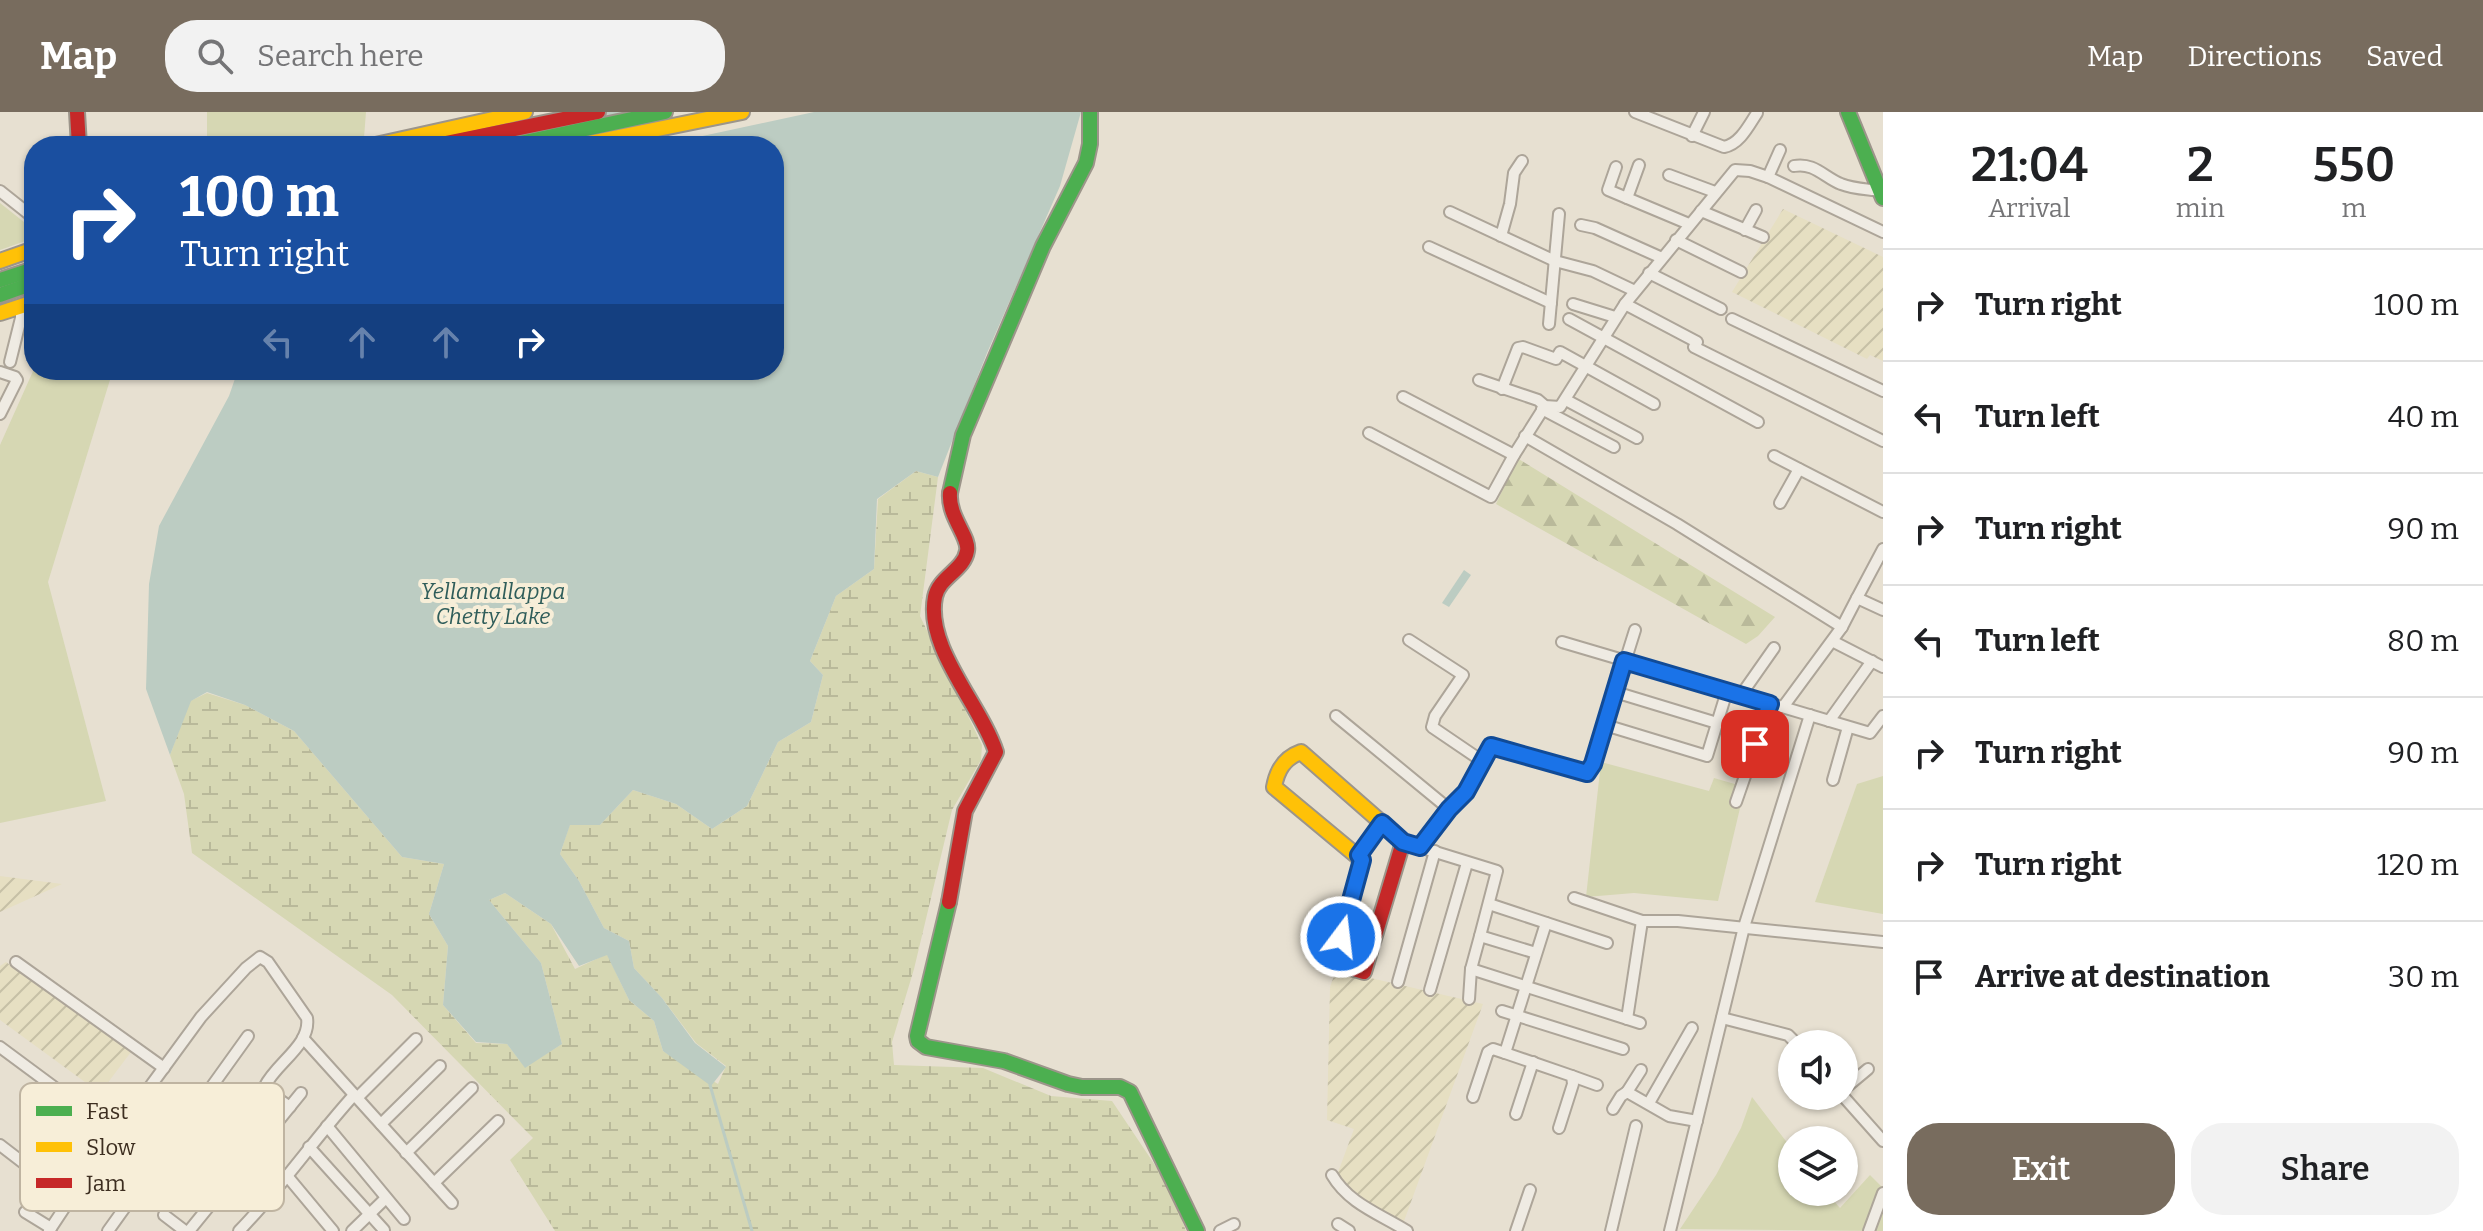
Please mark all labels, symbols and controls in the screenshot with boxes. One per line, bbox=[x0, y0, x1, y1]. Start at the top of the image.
search box bbox=[165, 20, 725, 92]
text: Map bbox=[40, 33, 117, 79]
icon: search bbox=[193, 34, 237, 78]
text: Search here bbox=[257, 38, 424, 74]
text: Map bbox=[2087, 40, 2143, 73]
text: Directions bbox=[2187, 40, 2322, 73]
text: Saved bbox=[2366, 40, 2443, 73]
text: 21:04 bbox=[1971, 136, 2088, 194]
text: 2 bbox=[2187, 136, 2214, 194]
text: 550 bbox=[2313, 136, 2395, 194]
text: 100 m bbox=[180, 164, 339, 231]
icon: right bbox=[48, 168, 152, 272]
text: Arrival bbox=[1988, 193, 2071, 224]
text: min bbox=[2176, 193, 2225, 224]
text: m bbox=[2341, 193, 2366, 224]
text: Turn right bbox=[180, 232, 349, 276]
icon: right bbox=[1907, 283, 1951, 327]
text: Turn right bbox=[1975, 287, 2122, 323]
text: 100 m bbox=[2374, 287, 2459, 323]
icon: left bbox=[256, 320, 300, 364]
icon: ahead bbox=[340, 320, 384, 364]
icon: ahead bbox=[424, 320, 468, 364]
icon: right bbox=[508, 320, 552, 364]
icon: left bbox=[1907, 395, 1951, 439]
text: Turn left bbox=[1975, 399, 2100, 435]
text: 40 m bbox=[2388, 399, 2459, 435]
icon: right bbox=[1907, 507, 1951, 551]
text: Turn right bbox=[1975, 511, 2122, 547]
text: 90 m bbox=[2388, 511, 2459, 547]
water label: Yellamallappa Chetty Lake bbox=[421, 578, 565, 630]
icon: left bbox=[1907, 619, 1951, 663]
text: Turn left bbox=[1975, 623, 2100, 659]
text: 80 m bbox=[2387, 623, 2459, 659]
pin bbox=[1721, 710, 1789, 778]
icon: arrive bbox=[1733, 722, 1777, 766]
icon: right bbox=[1907, 731, 1951, 775]
text: Turn right bbox=[1975, 735, 2122, 771]
text: 90 m bbox=[2388, 735, 2459, 771]
icon: right bbox=[1907, 843, 1951, 887]
text: Turn right bbox=[1975, 847, 2122, 883]
text: 120 m bbox=[2377, 847, 2459, 883]
position arrow bbox=[1299, 895, 1383, 979]
icon: arrive bbox=[1907, 955, 1951, 999]
text: Arrive at destination bbox=[1975, 959, 2270, 995]
text: 30 m bbox=[2388, 959, 2459, 995]
map controls bbox=[1778, 1030, 1858, 1206]
button: sound bbox=[1778, 1030, 1858, 1110]
legend bbox=[20, 1083, 284, 1211]
text: Fast bbox=[86, 1098, 128, 1125]
button: Exit bbox=[1907, 1123, 2175, 1215]
button: Share bbox=[2191, 1123, 2459, 1215]
button: layers bbox=[1778, 1126, 1858, 1206]
text: Slow bbox=[86, 1134, 136, 1161]
text: Jam bbox=[85, 1170, 126, 1197]

